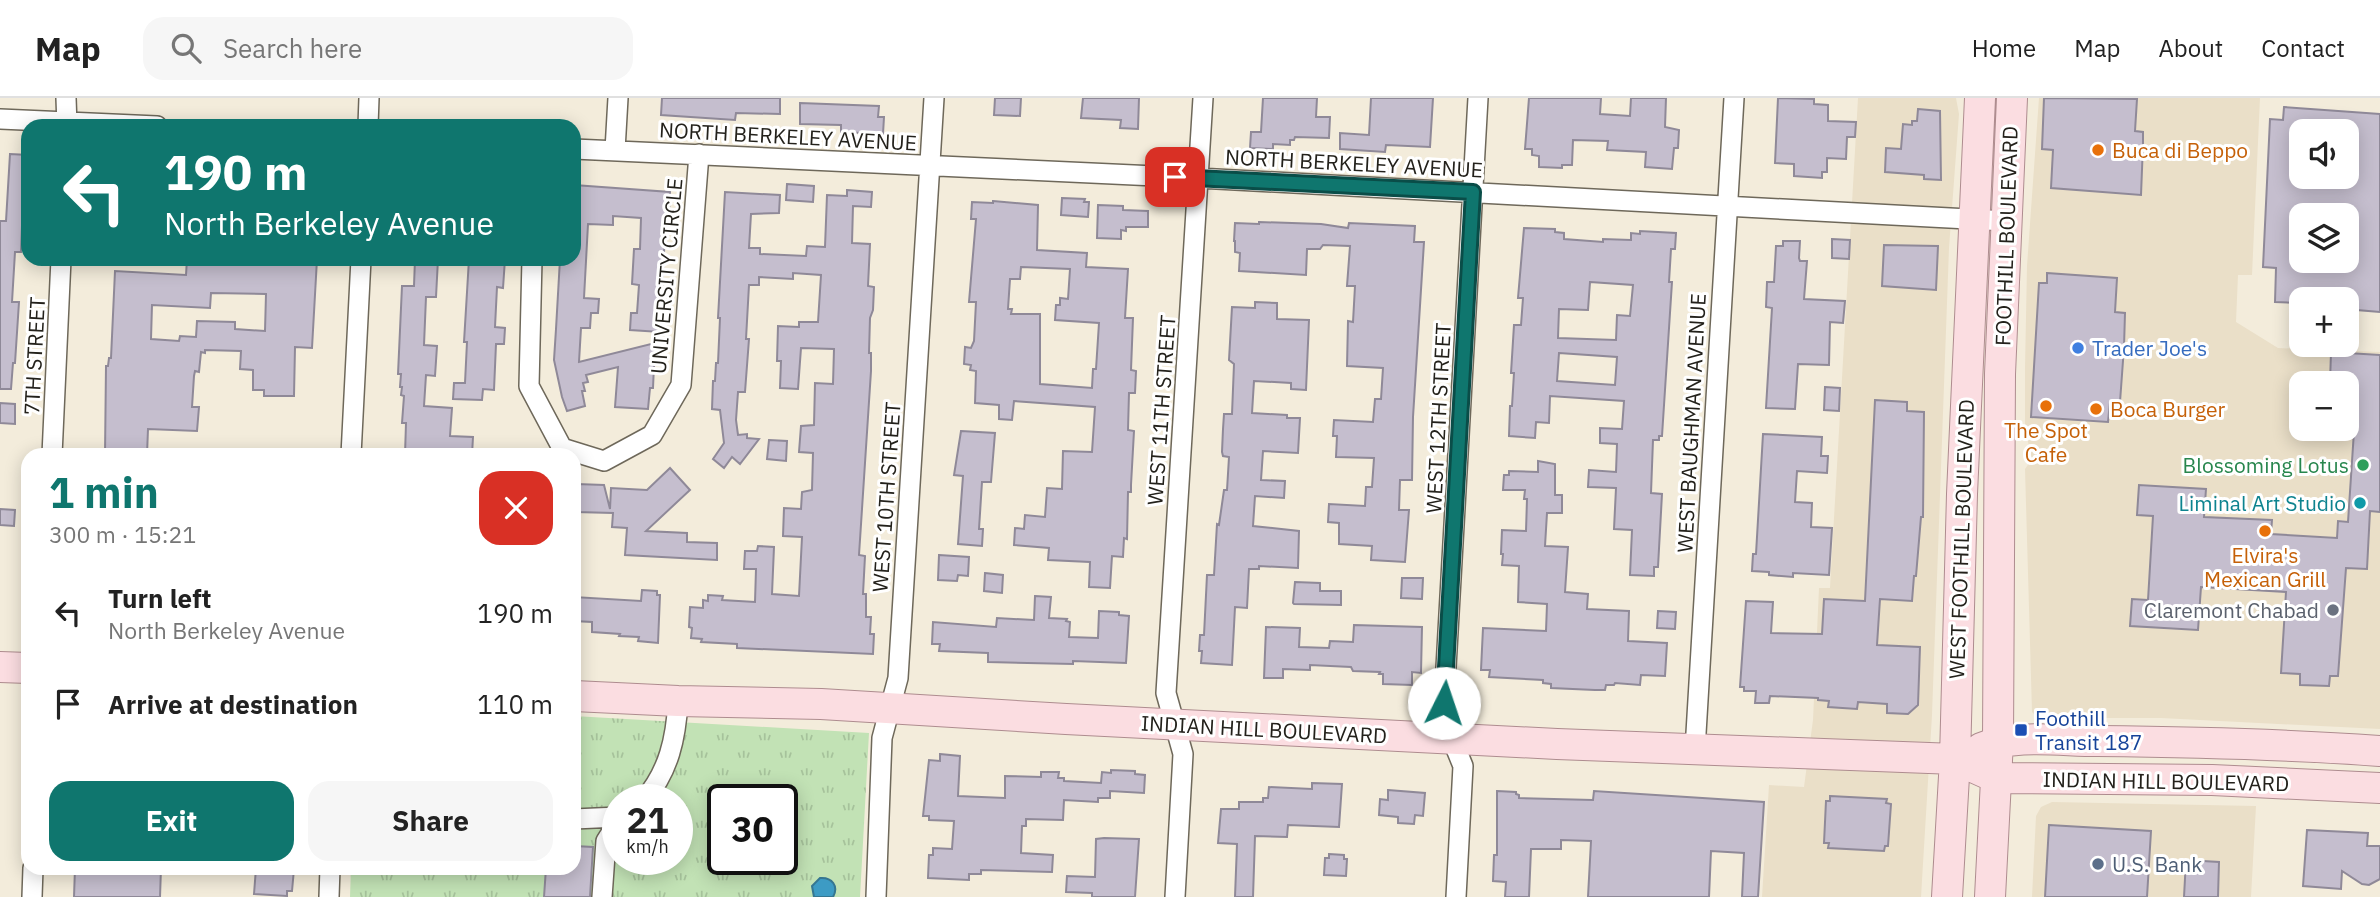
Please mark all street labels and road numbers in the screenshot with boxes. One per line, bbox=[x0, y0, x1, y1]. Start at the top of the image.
street label: NORTH BERKELEY AVENUE bbox=[658, 115, 918, 157]
street label: FOOTHILL BOULEVARD bbox=[1988, 125, 2024, 347]
street label: NORTH BERKELEY AVENUE bbox=[1224, 142, 1484, 184]
street label: UNIVERSITY CIRCLE bbox=[643, 177, 689, 375]
street label: WEST BAUGHMAN AVENUE bbox=[1670, 293, 1712, 553]
street label: 7TH STREET bbox=[17, 296, 51, 416]
street label: WEST 11TH STREET bbox=[1140, 314, 1182, 506]
street label: WEST 12TH STREET bbox=[1419, 322, 1457, 514]
street label: WEST FOOTHILL BOULEVARD bbox=[1942, 399, 1980, 679]
street label: WEST 10TH STREET bbox=[865, 401, 907, 593]
street label: INDIAN HILL BOULEVARD bbox=[1140, 709, 1388, 749]
street label: INDIAN HILL BOULEVARD bbox=[2043, 765, 2289, 797]

